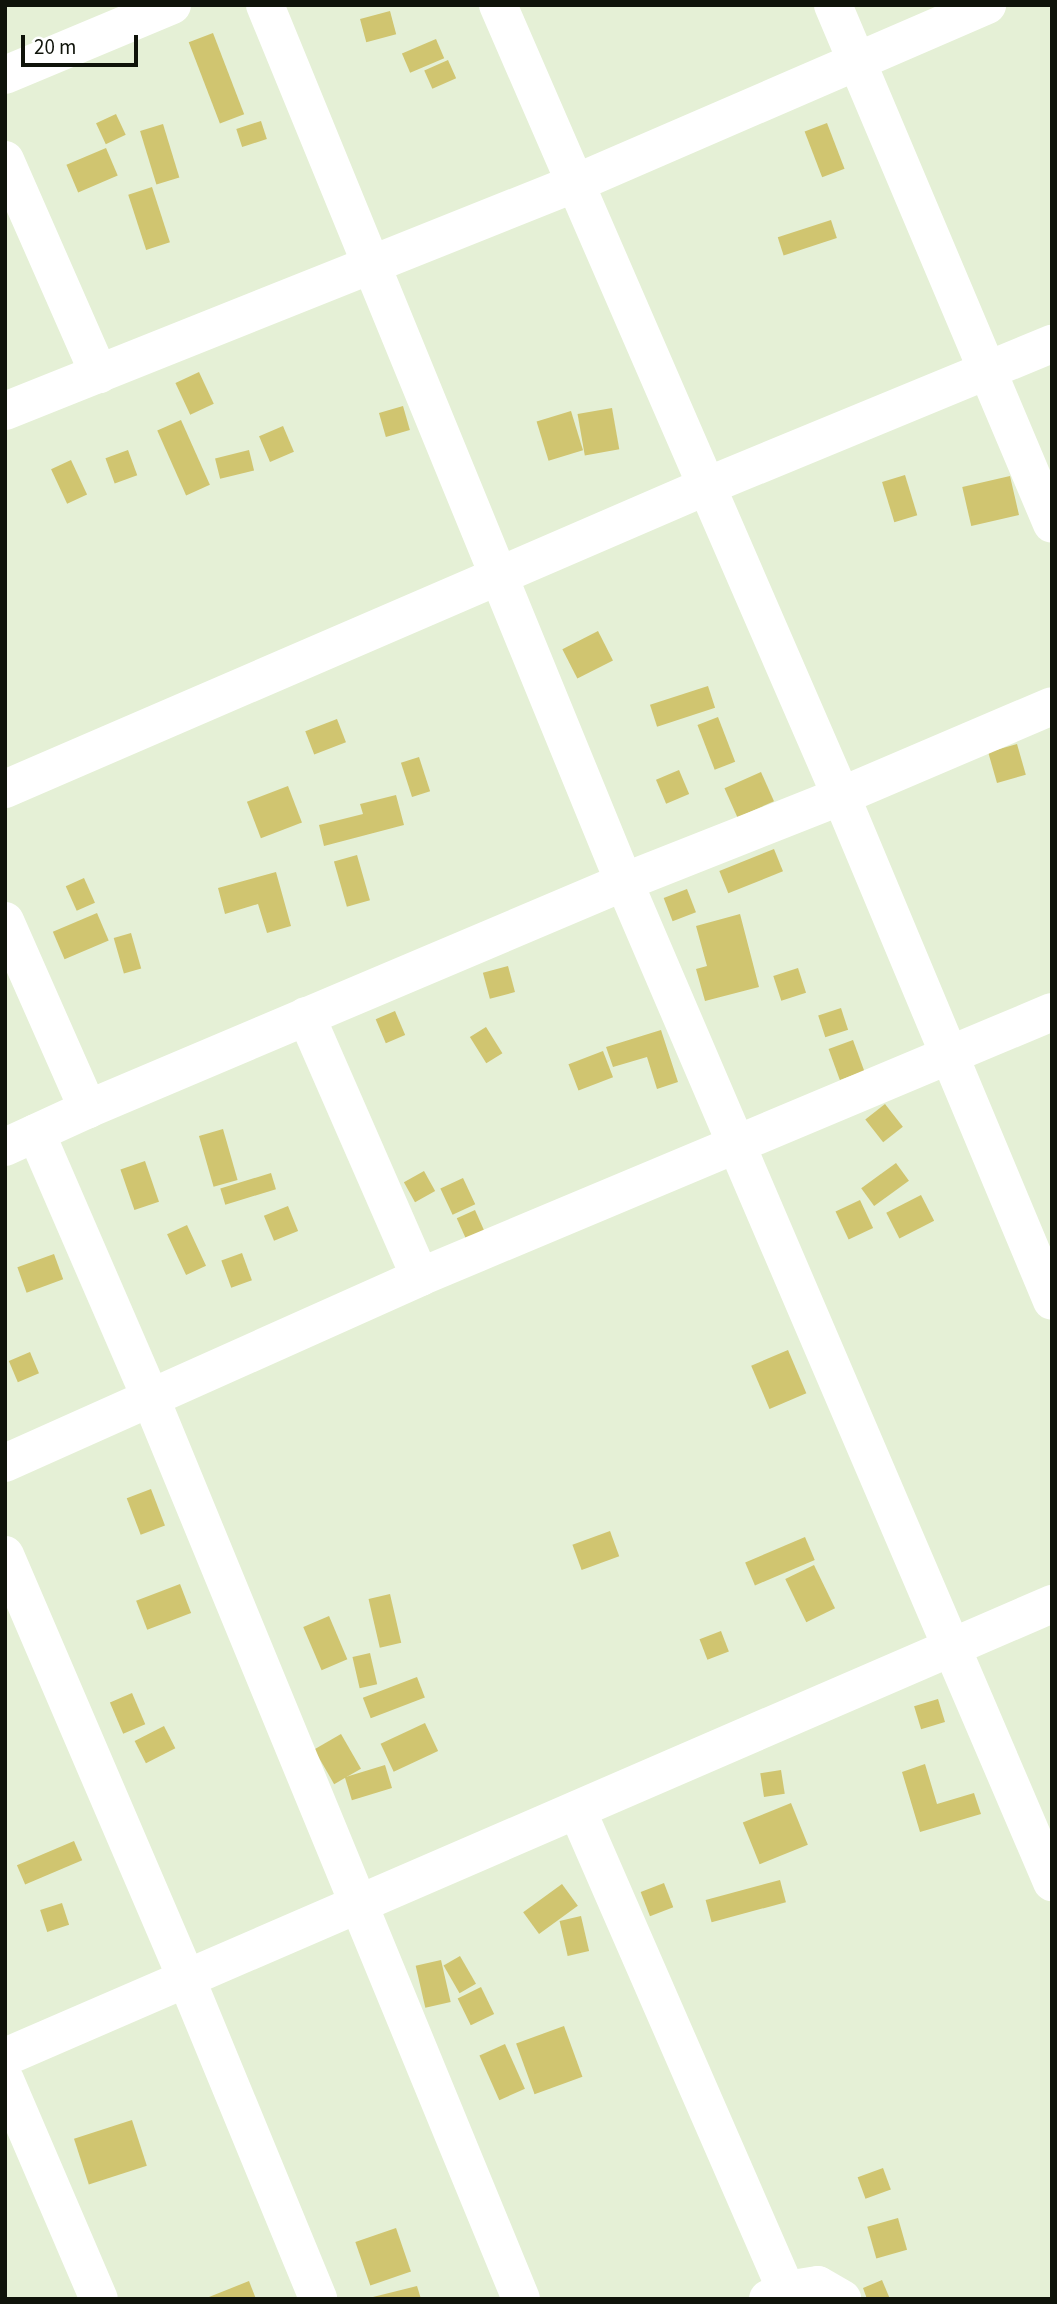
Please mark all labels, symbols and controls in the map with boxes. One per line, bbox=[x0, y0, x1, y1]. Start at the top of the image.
scale bar bbox=[24, 21, 142, 65]
text: 20 m bbox=[34, 32, 76, 62]

